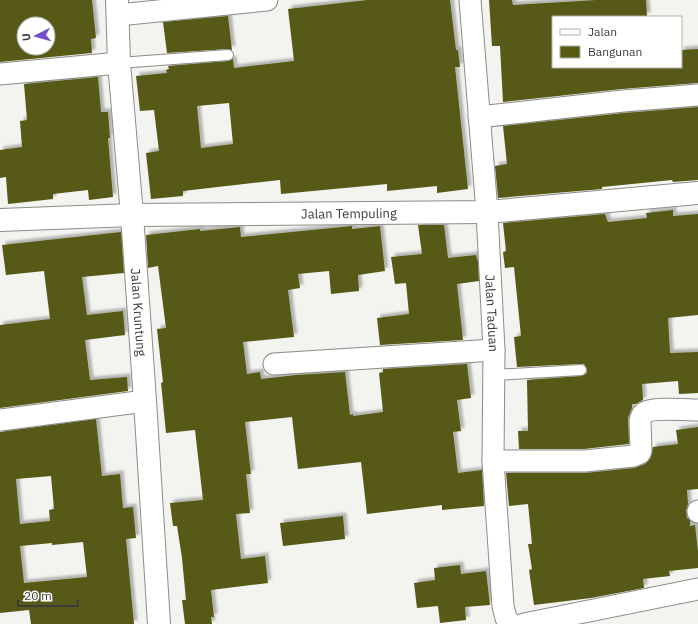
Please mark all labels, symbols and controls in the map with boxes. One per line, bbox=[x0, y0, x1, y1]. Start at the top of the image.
north arrow bbox=[16, 16, 56, 56]
legend bbox=[552, 16, 682, 68]
text: Jalan bbox=[588, 24, 617, 39]
text: U bbox=[19, 33, 33, 42]
text: Bangunan bbox=[588, 44, 642, 59]
street label: Jalan Tempuling bbox=[301, 204, 397, 222]
street label: Jalan Kruntung bbox=[127, 267, 150, 357]
street label: Jalan Taduan bbox=[482, 274, 503, 352]
scale bar bbox=[18, 582, 78, 608]
text: 20 m bbox=[24, 588, 52, 603]

